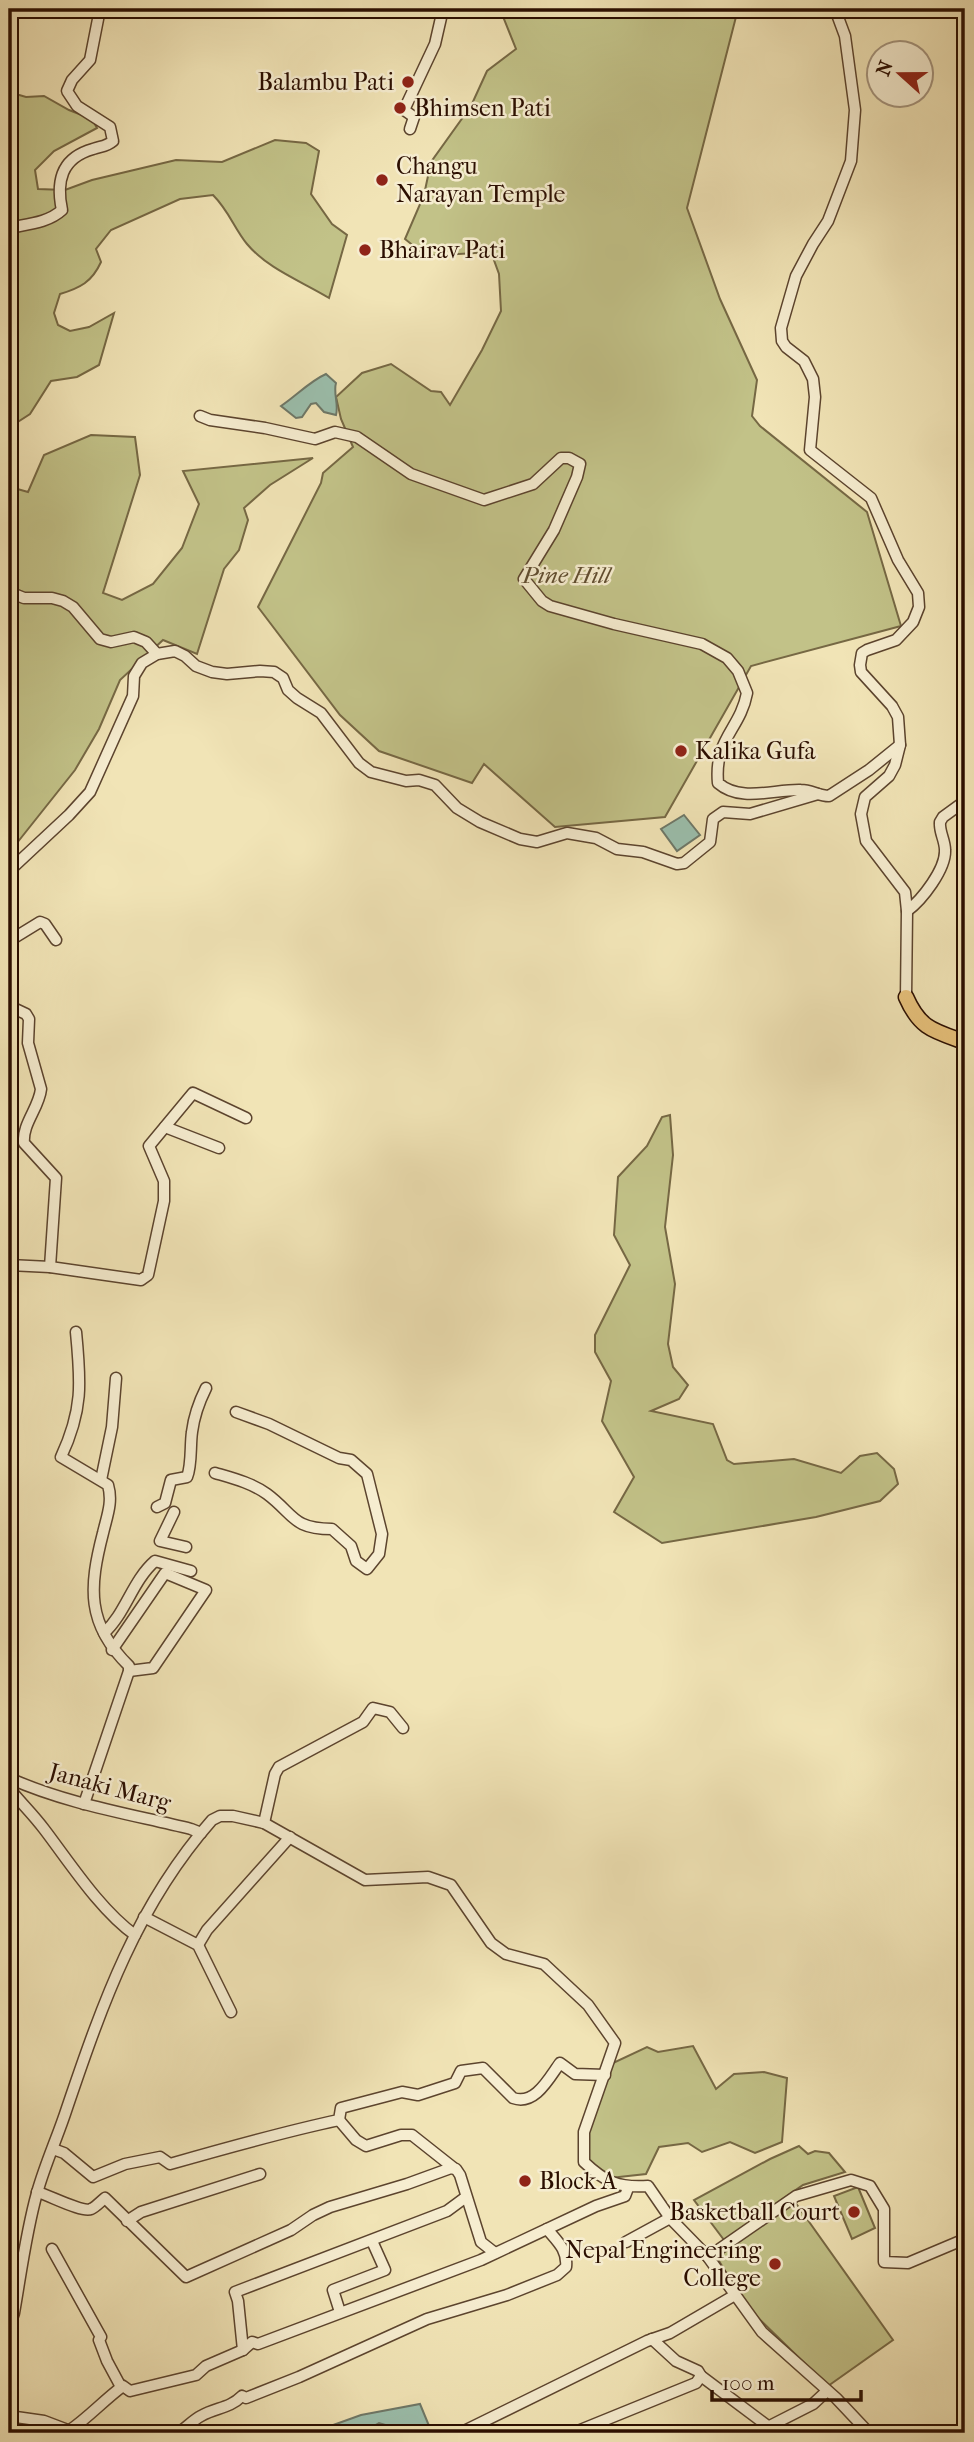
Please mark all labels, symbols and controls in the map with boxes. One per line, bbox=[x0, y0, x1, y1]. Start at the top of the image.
north arrow bbox=[866, 38, 936, 108]
text: N bbox=[872, 57, 898, 79]
place label: Balambu Pati bbox=[258, 68, 394, 96]
marker: Balambu Pati bbox=[400, 74, 416, 90]
place label: Bhimsen Pati bbox=[414, 94, 551, 122]
marker: Bhimsen Pati bbox=[392, 100, 408, 116]
place label: Changu Narayan Temple bbox=[396, 152, 566, 208]
marker: Changu Narayan Temple bbox=[374, 172, 390, 188]
place label: Bhairav Pati bbox=[379, 236, 505, 264]
marker: Bhairav Pati bbox=[357, 242, 373, 258]
park label: Pine Hill bbox=[521, 561, 613, 589]
place label: Kalika Gufa bbox=[695, 737, 817, 765]
marker: Kalika Gufa bbox=[673, 743, 689, 759]
street label: Janaki Marg bbox=[44, 1757, 175, 1817]
place label: Block A bbox=[539, 2167, 617, 2195]
marker: Block A bbox=[517, 2173, 533, 2189]
place label: Basketball Court bbox=[669, 2198, 840, 2226]
marker: Basketball Court bbox=[846, 2204, 862, 2220]
place label: Nepal Engineering College bbox=[565, 2236, 762, 2292]
marker: Nepal Engineering College bbox=[767, 2256, 783, 2272]
scale bar bbox=[712, 2358, 860, 2402]
text: 100 m bbox=[722, 2371, 775, 2395]

